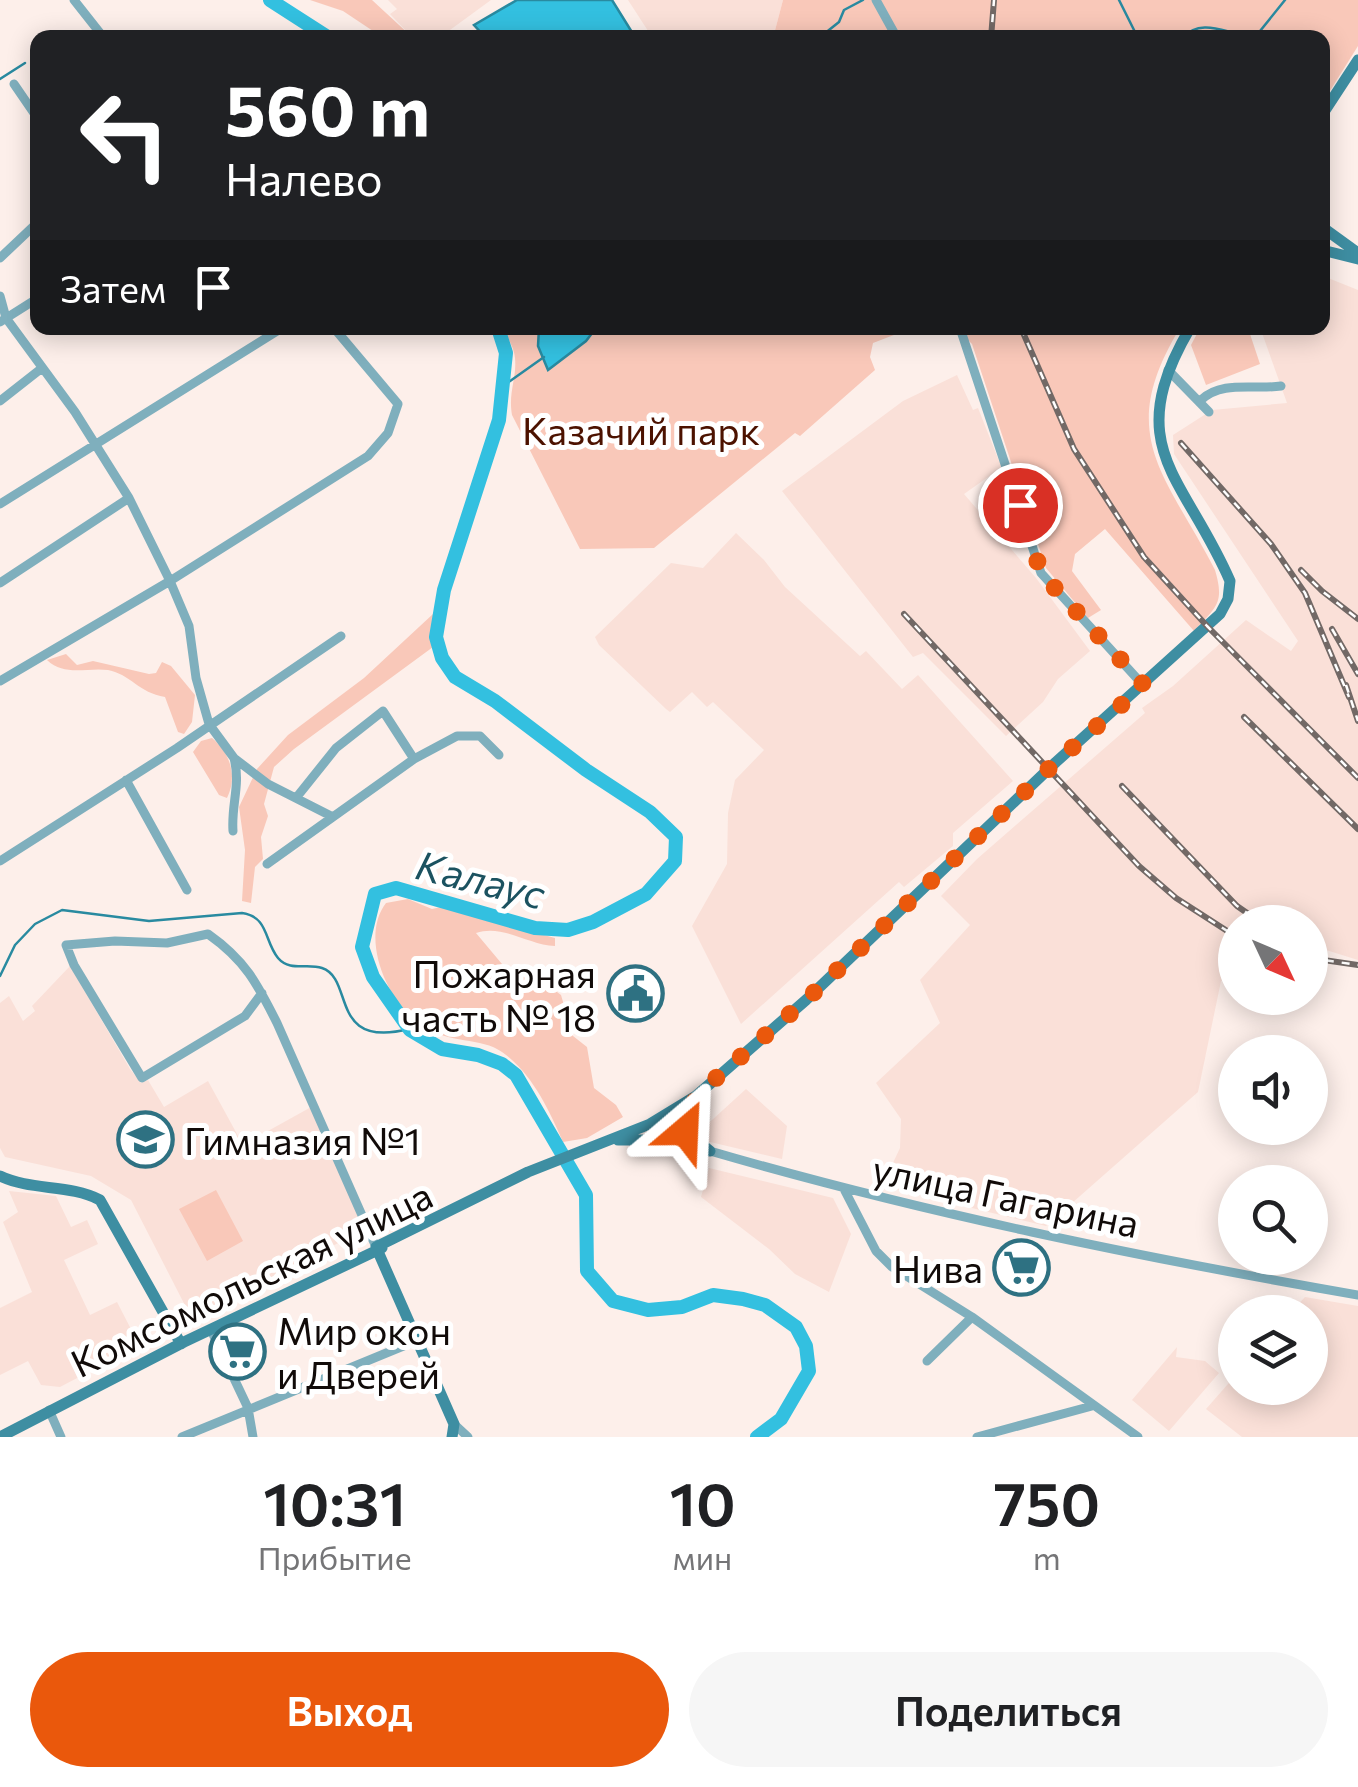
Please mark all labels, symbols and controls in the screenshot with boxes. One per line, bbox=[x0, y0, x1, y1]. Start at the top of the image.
text: 560 m bbox=[225, 65, 430, 150]
icon: left bbox=[60, 70, 190, 200]
text: Налево bbox=[225, 150, 383, 205]
icon: arrive bbox=[186, 260, 241, 315]
text: Затем bbox=[60, 264, 166, 311]
park label: Казачий парк bbox=[522, 406, 760, 453]
pin bbox=[978, 463, 1063, 548]
icon: arrive bbox=[993, 478, 1048, 533]
water label: Калаус bbox=[412, 838, 551, 918]
north arrow bbox=[1218, 905, 1328, 1015]
map controls bbox=[1218, 905, 1328, 1405]
place label: Пожарная часть № 18 bbox=[402, 949, 596, 1040]
public building icon: Пожарная часть № 18 bbox=[605, 964, 665, 1024]
button: sound bbox=[1218, 1035, 1328, 1145]
position arrow bbox=[633, 1079, 737, 1183]
school or university icon: Гимназия №1 bbox=[115, 1109, 175, 1169]
place label: Гимназия №1 bbox=[184, 1116, 421, 1163]
street label: улица Гагарина bbox=[869, 1144, 1143, 1246]
button: search bbox=[1218, 1165, 1328, 1275]
street label: Комсомольская улица bbox=[63, 1170, 439, 1386]
supermarket icon: Нива bbox=[992, 1237, 1052, 1297]
place label: Нива bbox=[893, 1244, 983, 1291]
button: layers bbox=[1218, 1295, 1328, 1405]
place label: Мир окон и Дверей bbox=[277, 1306, 451, 1397]
supermarket icon: Мир окон и Дверей bbox=[208, 1321, 268, 1381]
text: 10:31 bbox=[263, 1465, 406, 1538]
text: 10 bbox=[669, 1465, 736, 1538]
text: 750 bbox=[993, 1465, 1100, 1538]
text: Прибытие bbox=[258, 1537, 412, 1577]
text: мин bbox=[673, 1537, 732, 1577]
text: m bbox=[1033, 1537, 1061, 1577]
button: Выход bbox=[30, 1652, 669, 1767]
button: Поделиться bbox=[689, 1652, 1328, 1767]

